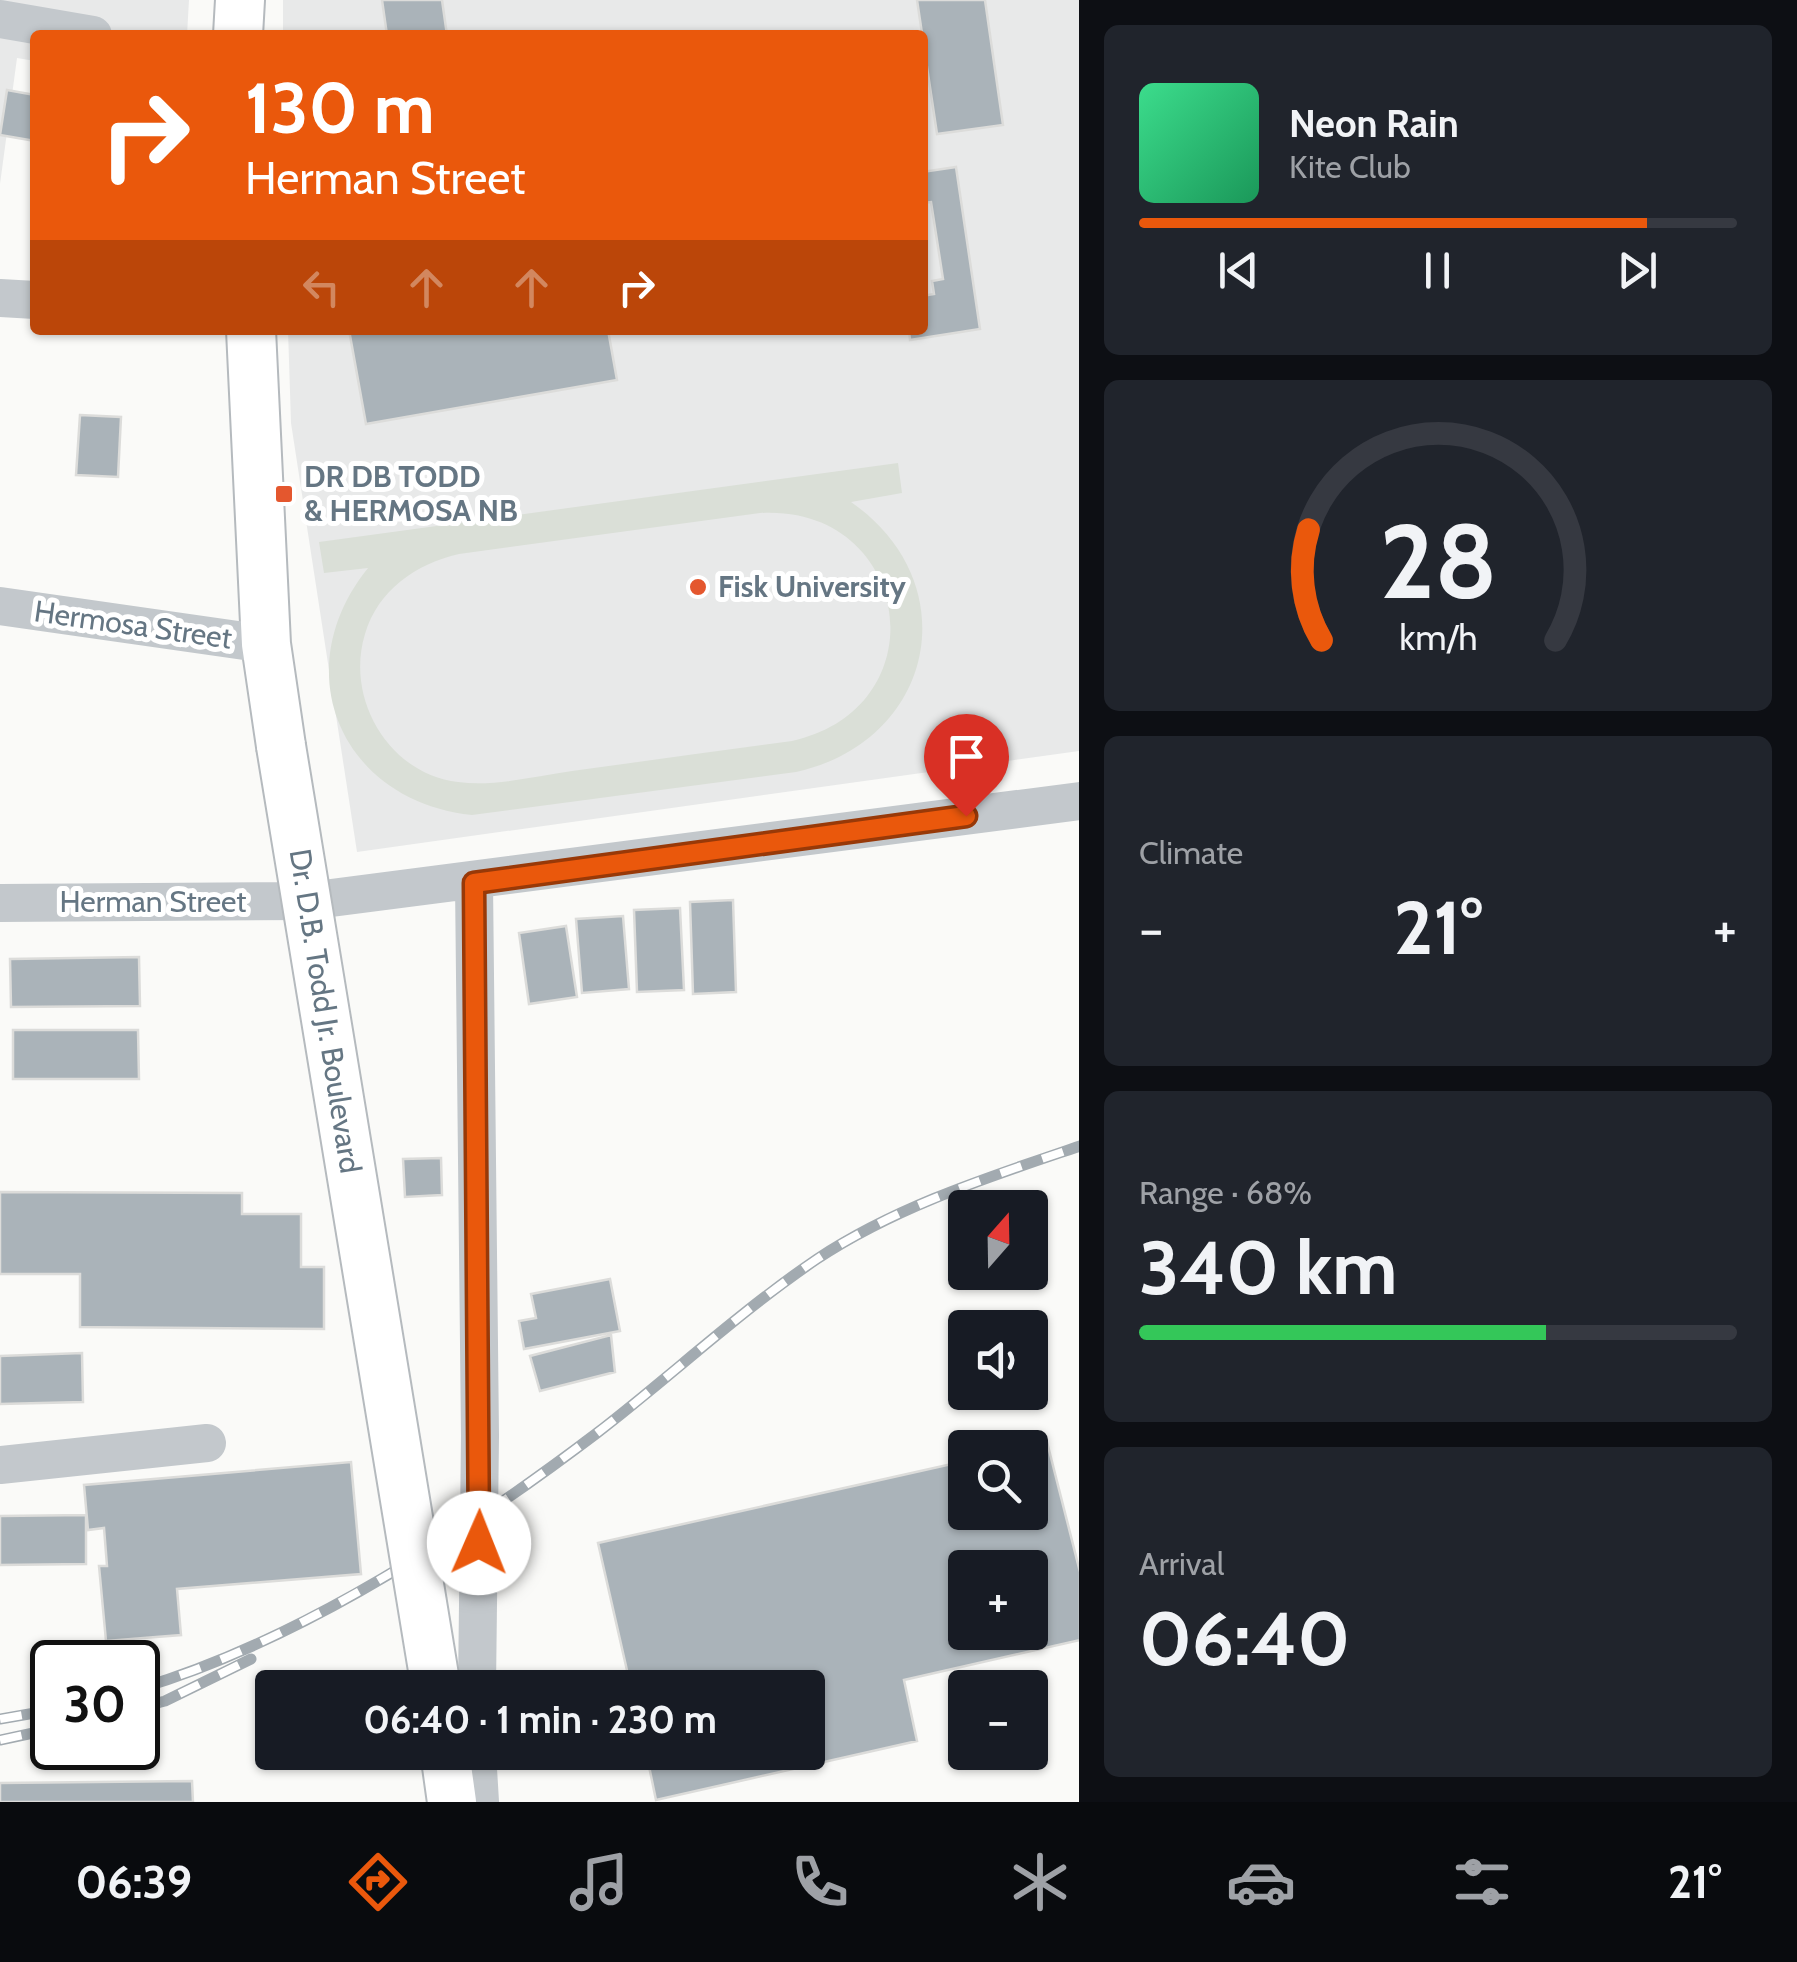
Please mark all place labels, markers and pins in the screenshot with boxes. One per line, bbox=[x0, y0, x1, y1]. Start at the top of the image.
place label: DR DB TODD & HERMOSA NB bbox=[304, 458, 518, 529]
marker: DR DB TODD & HERMOSA NB bbox=[273, 483, 295, 505]
place label: Fisk University bbox=[718, 568, 907, 605]
marker: Fisk University bbox=[687, 576, 709, 598]
pin bbox=[924, 714, 1009, 817]

